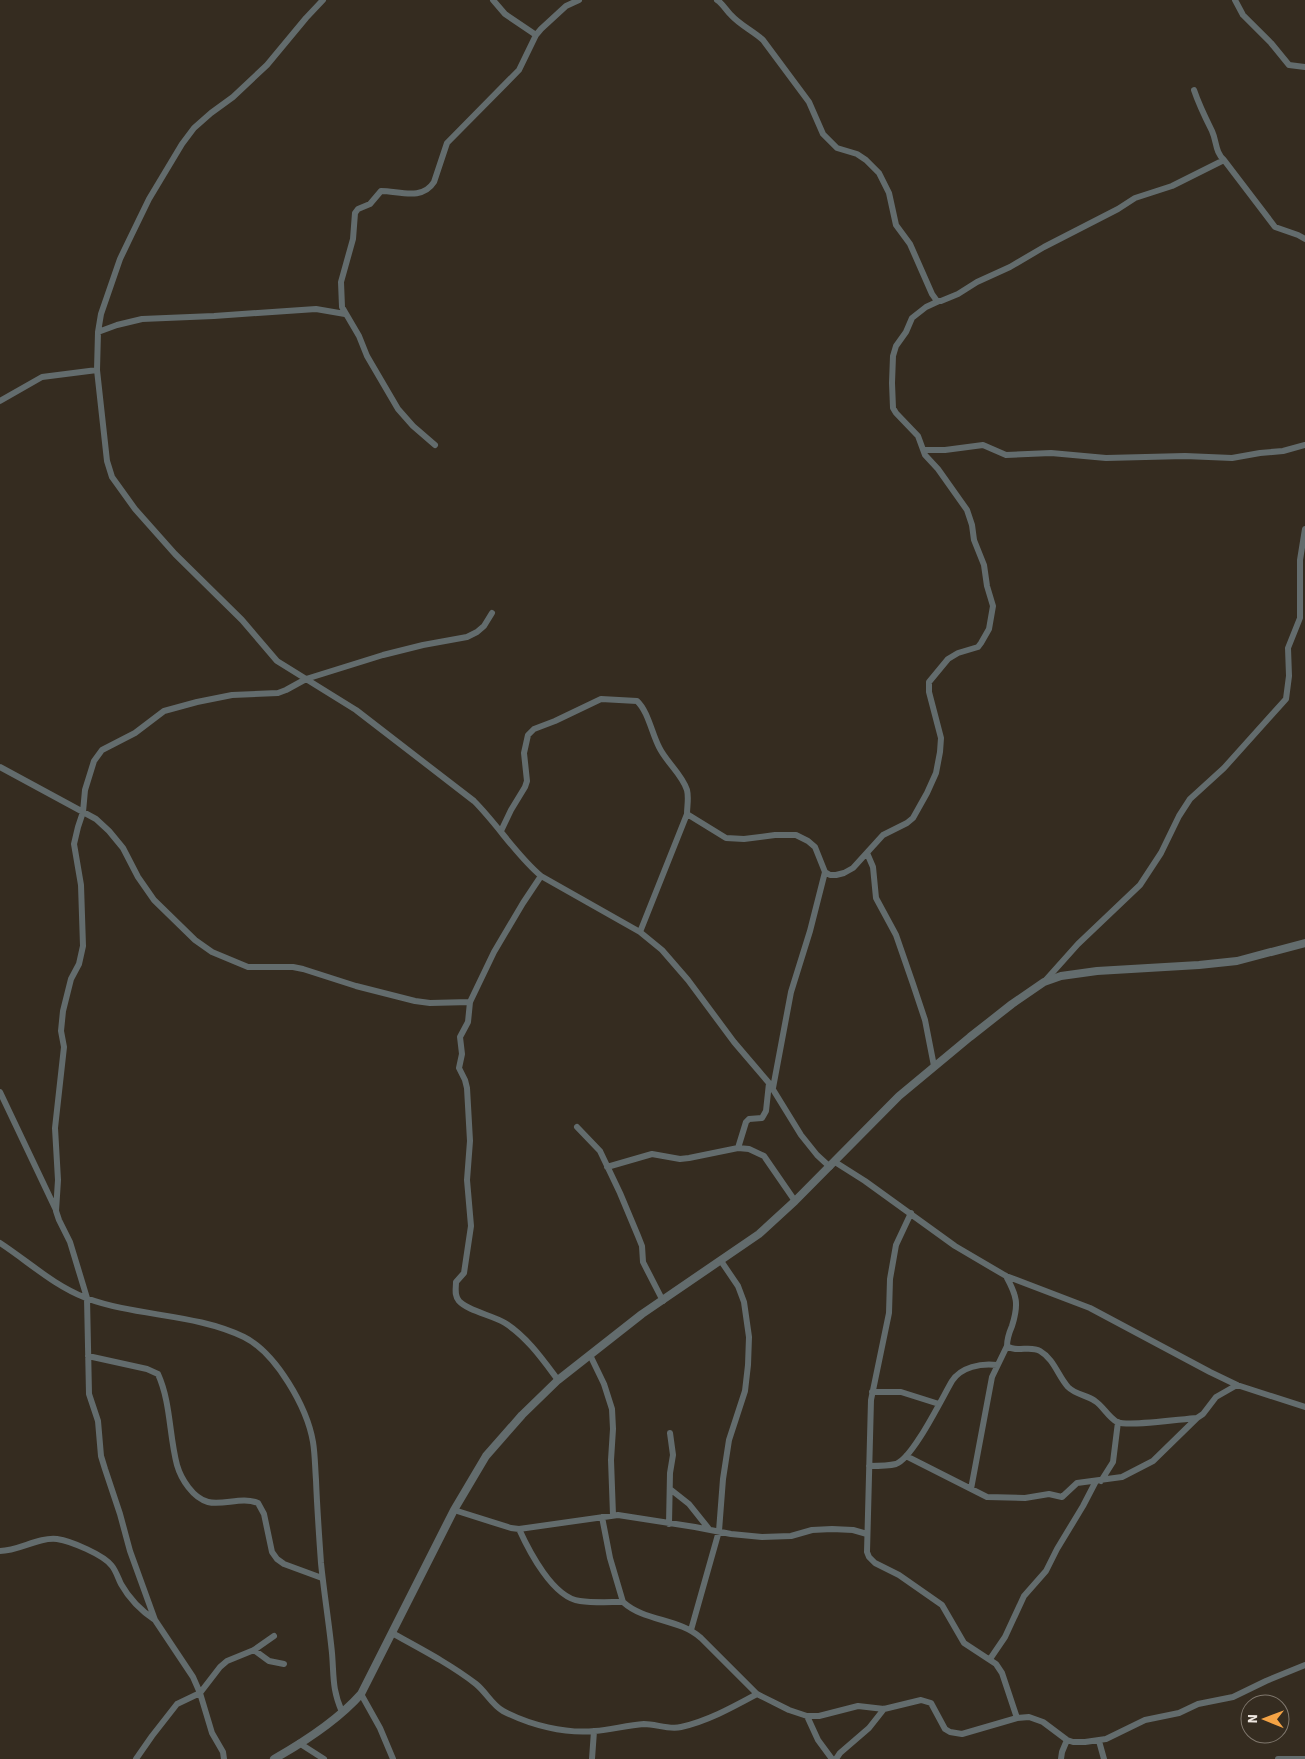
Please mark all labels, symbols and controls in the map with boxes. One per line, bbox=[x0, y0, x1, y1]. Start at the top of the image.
north arrow bbox=[1240, 1694, 1290, 1744]
text: N bbox=[1243, 1714, 1263, 1724]

